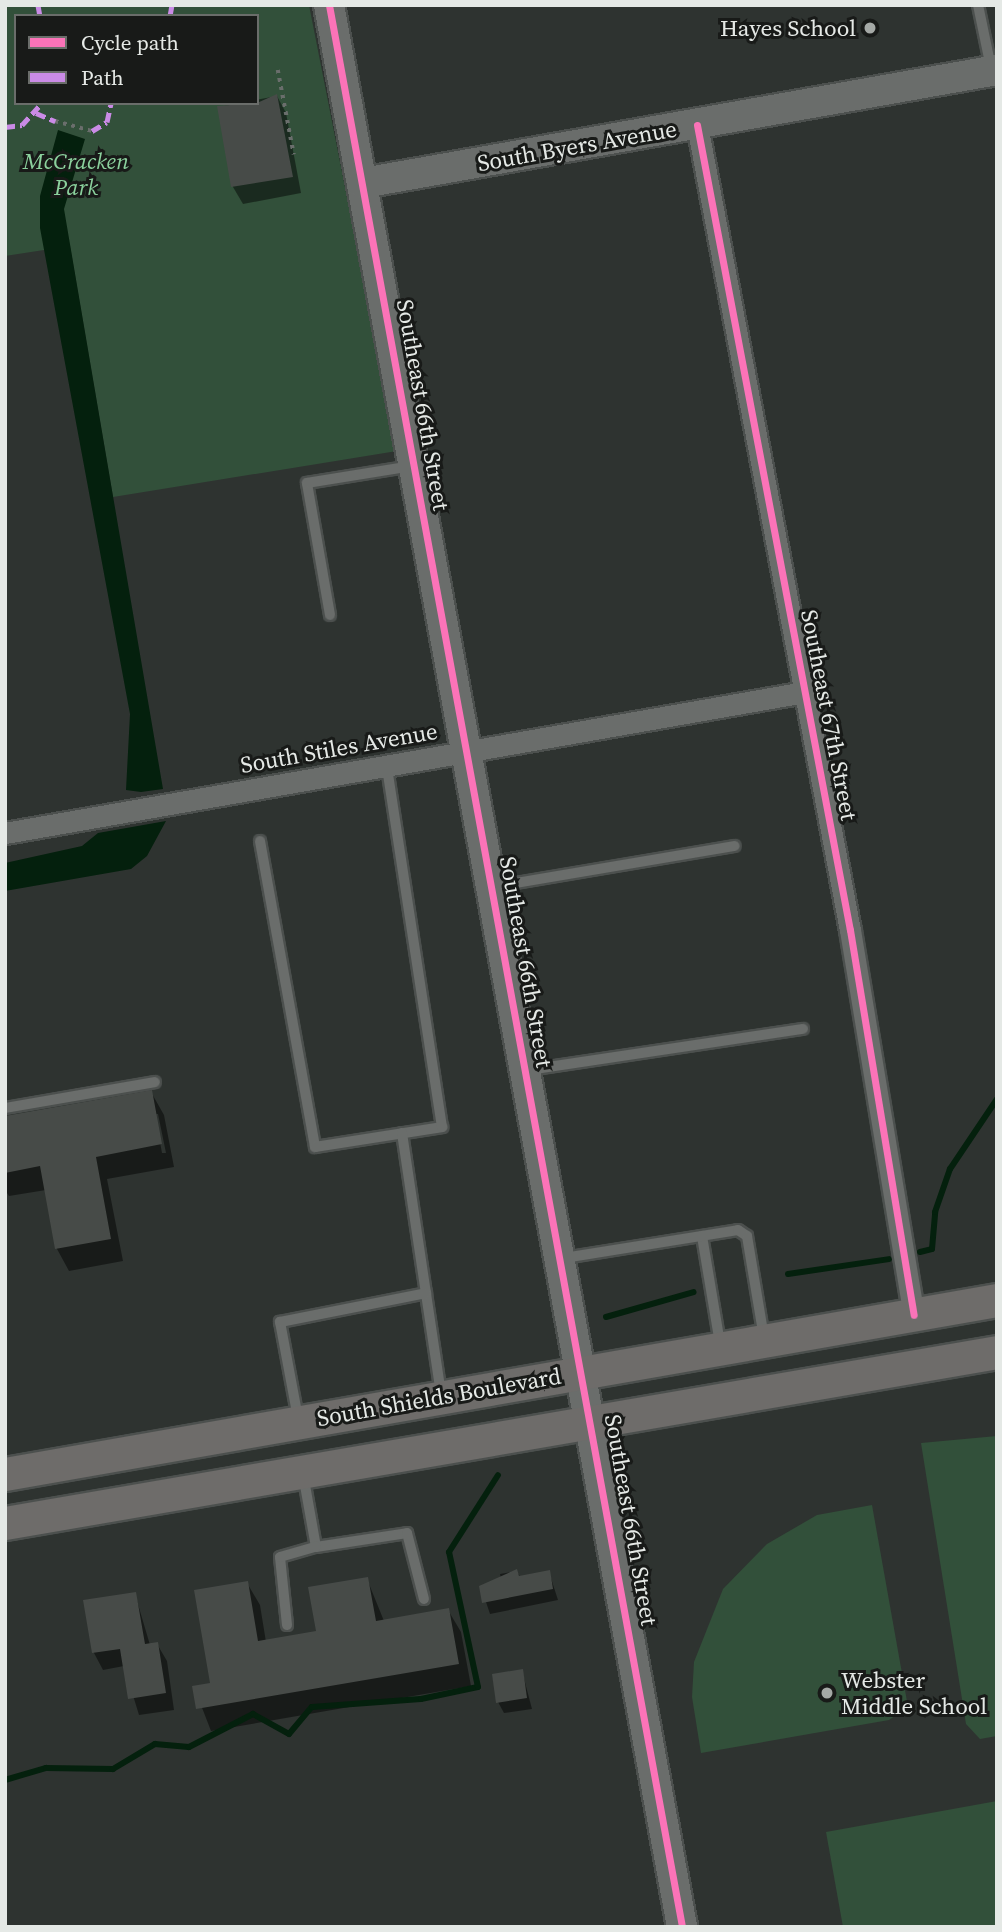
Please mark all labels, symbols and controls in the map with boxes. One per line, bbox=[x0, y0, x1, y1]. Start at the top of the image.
legend bbox=[14, 14, 259, 105]
place label: Hayes School bbox=[720, 14, 856, 42]
marker: Hayes School bbox=[862, 20, 878, 36]
text: Cycle path bbox=[81, 28, 179, 57]
text: Path bbox=[81, 63, 124, 92]
street label: South Byers Avenue bbox=[475, 115, 679, 177]
park label: McCracken Park bbox=[23, 147, 129, 201]
street label: Southeast 66th Street bbox=[391, 297, 455, 513]
street label: Southeast 67th Street bbox=[795, 607, 863, 823]
street label: South Stiles Avenue bbox=[238, 717, 440, 779]
street label: Southeast 66th Street bbox=[494, 854, 558, 1070]
street label: South Shields Boulevard bbox=[315, 1362, 563, 1432]
street label: Southeast 66th Street bbox=[599, 1412, 663, 1628]
place label: Webster Middle School bbox=[841, 1666, 987, 1720]
marker: Webster Middle School bbox=[819, 1685, 835, 1701]

